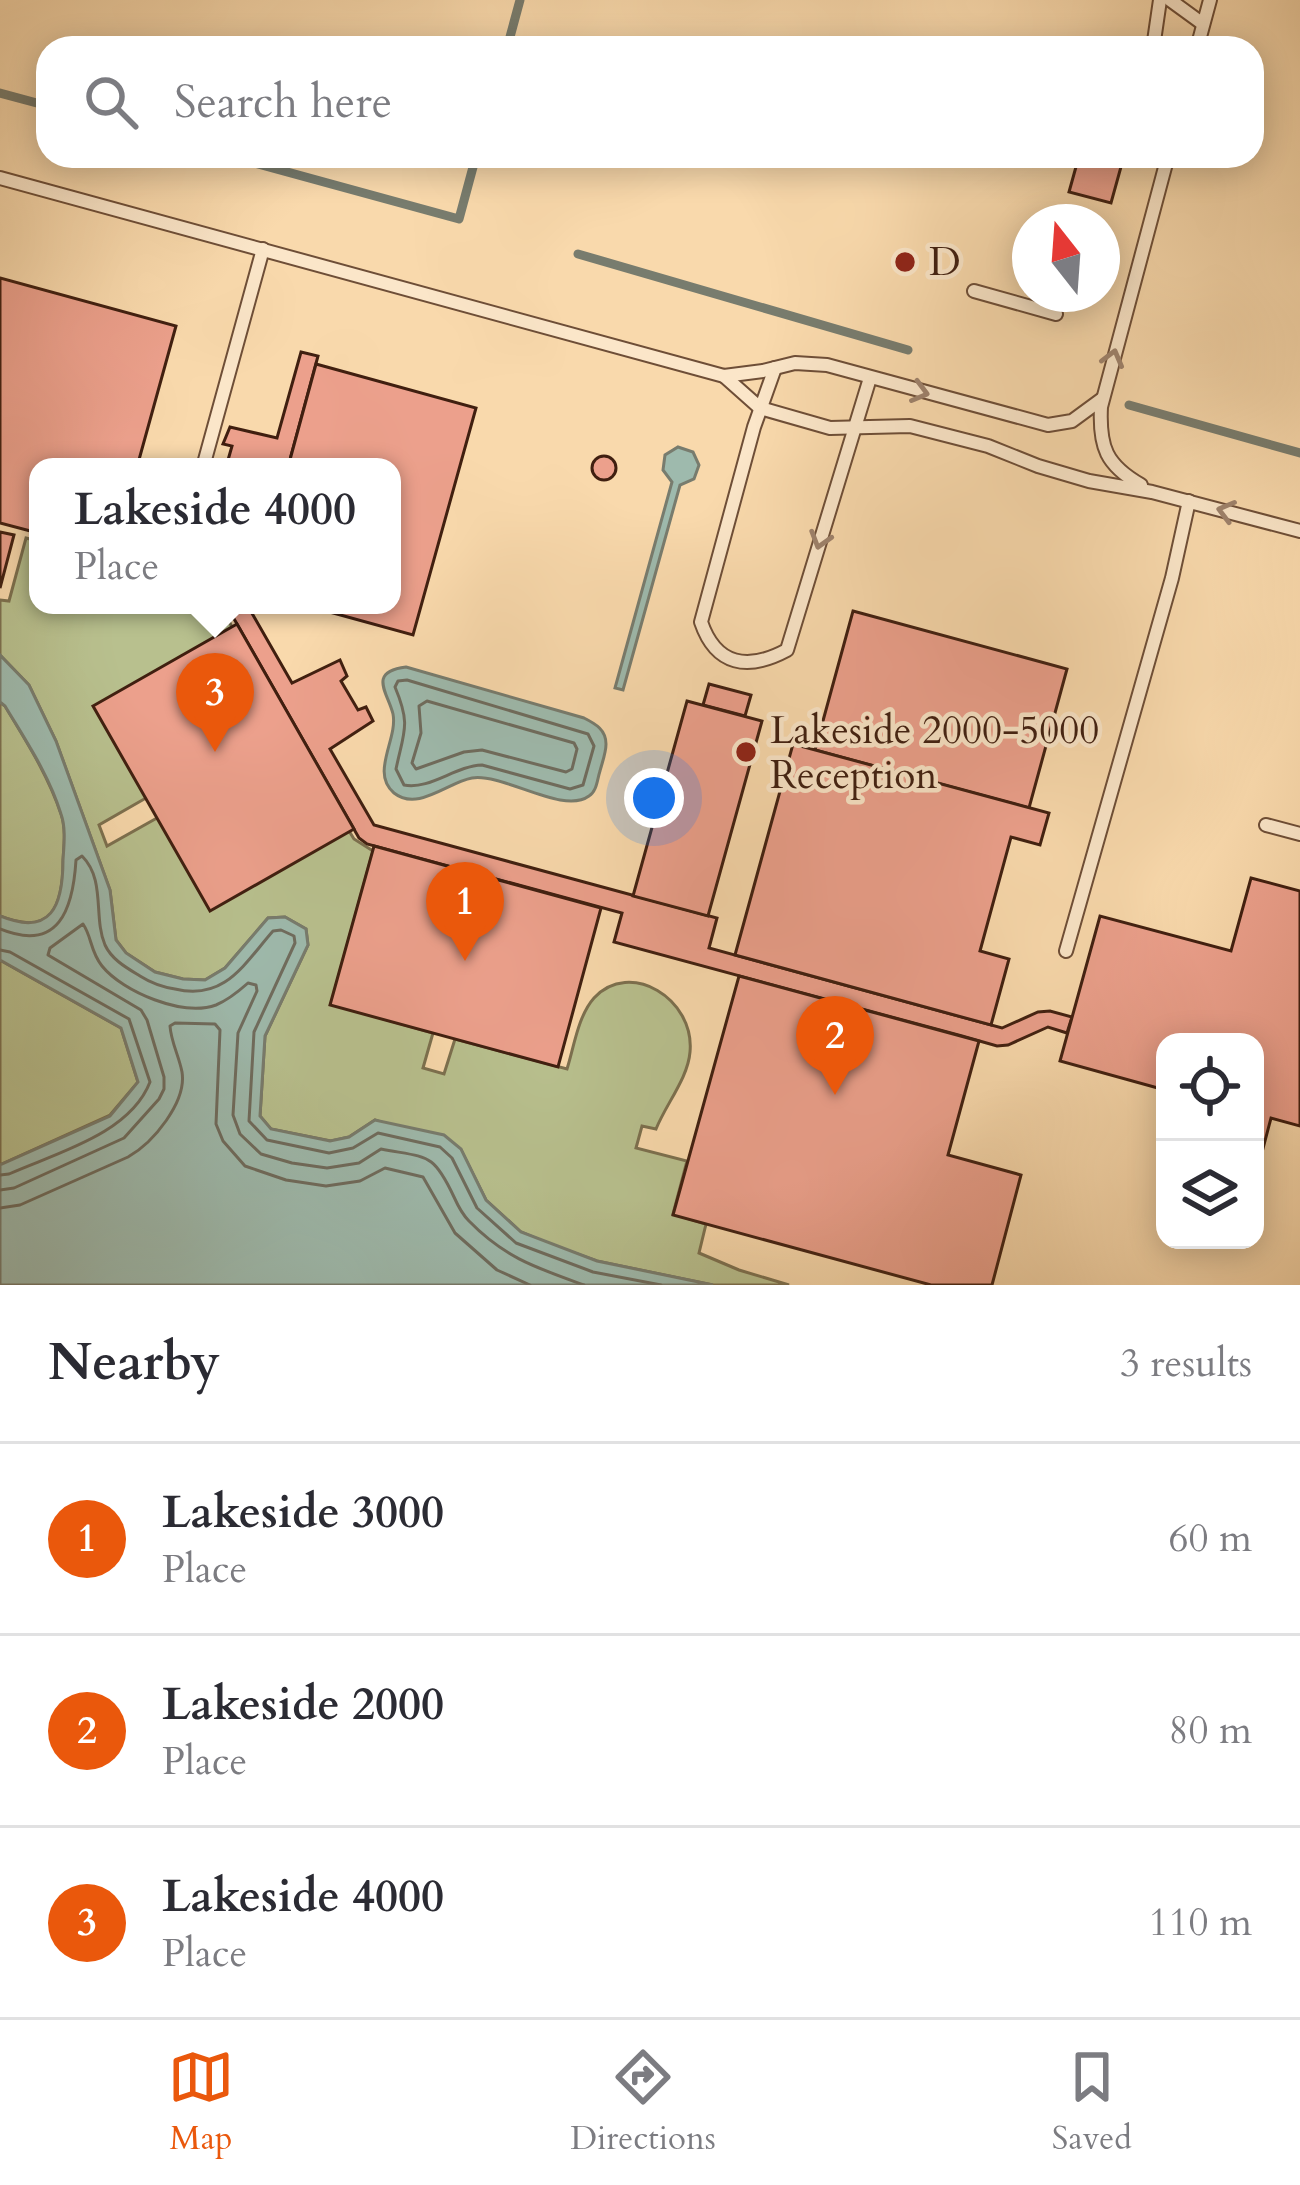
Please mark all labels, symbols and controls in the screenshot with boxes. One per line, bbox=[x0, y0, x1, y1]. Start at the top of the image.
search box bbox=[36, 36, 1264, 168]
icon: search bbox=[78, 69, 144, 135]
text: Search here bbox=[174, 72, 392, 133]
north arrow bbox=[1012, 204, 1120, 312]
place label: D bbox=[929, 236, 961, 289]
marker: D bbox=[892, 249, 918, 275]
one-way arrow bbox=[1098, 348, 1123, 369]
one-way arrow bbox=[909, 377, 929, 402]
popup bbox=[29, 458, 401, 614]
text: Lakeside 4000 bbox=[74, 479, 356, 540]
one-way arrow bbox=[1216, 500, 1237, 525]
one-way arrow bbox=[809, 529, 834, 550]
text: Place bbox=[74, 540, 159, 593]
pin: 3 bbox=[176, 653, 254, 752]
place label: Lakeside 2000-5000 Reception bbox=[770, 704, 1099, 802]
marker: Lakeside 2000-5000 Reception bbox=[733, 739, 759, 765]
your location bbox=[624, 768, 684, 828]
pin: 1 bbox=[426, 862, 504, 961]
pin: 2 bbox=[796, 996, 874, 1095]
map controls bbox=[1156, 1033, 1264, 1249]
button: locate bbox=[1156, 1033, 1264, 1141]
button: layers bbox=[1156, 1141, 1264, 1249]
text: Nearby bbox=[48, 1328, 220, 1398]
text: 3 results bbox=[1120, 1337, 1252, 1390]
text: Lakeside 3000 bbox=[162, 1482, 444, 1543]
text: 1 bbox=[77, 1512, 97, 1565]
text: 60 m bbox=[1169, 1512, 1252, 1565]
text: Place bbox=[162, 1543, 247, 1596]
text: Lakeside 2000 bbox=[162, 1674, 444, 1735]
text: 2 bbox=[77, 1704, 97, 1757]
text: 80 m bbox=[1169, 1704, 1252, 1757]
text: Place bbox=[162, 1735, 247, 1788]
text: Lakeside 4000 bbox=[162, 1866, 444, 1927]
text: 3 bbox=[77, 1896, 97, 1949]
text: 110 m bbox=[1149, 1896, 1252, 1949]
text: Place bbox=[162, 1927, 247, 1980]
tab: Map bbox=[168, 2044, 234, 2161]
tab: Directions bbox=[570, 2044, 716, 2161]
tab: Saved bbox=[1052, 2044, 1132, 2161]

